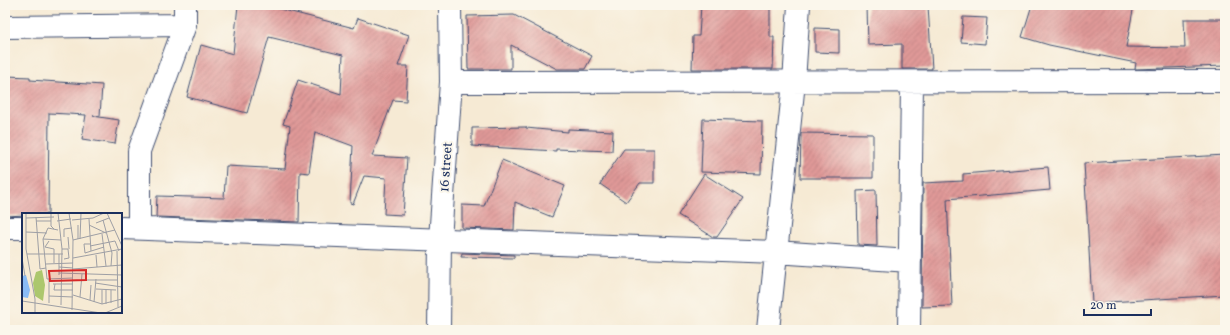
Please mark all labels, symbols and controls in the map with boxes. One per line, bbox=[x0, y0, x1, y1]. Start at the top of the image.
street label: 16 street bbox=[435, 141, 458, 193]
inset map bbox=[22, 213, 122, 313]
scale bar bbox=[1084, 291, 1151, 317]
text: 20 m bbox=[1090, 298, 1117, 314]

